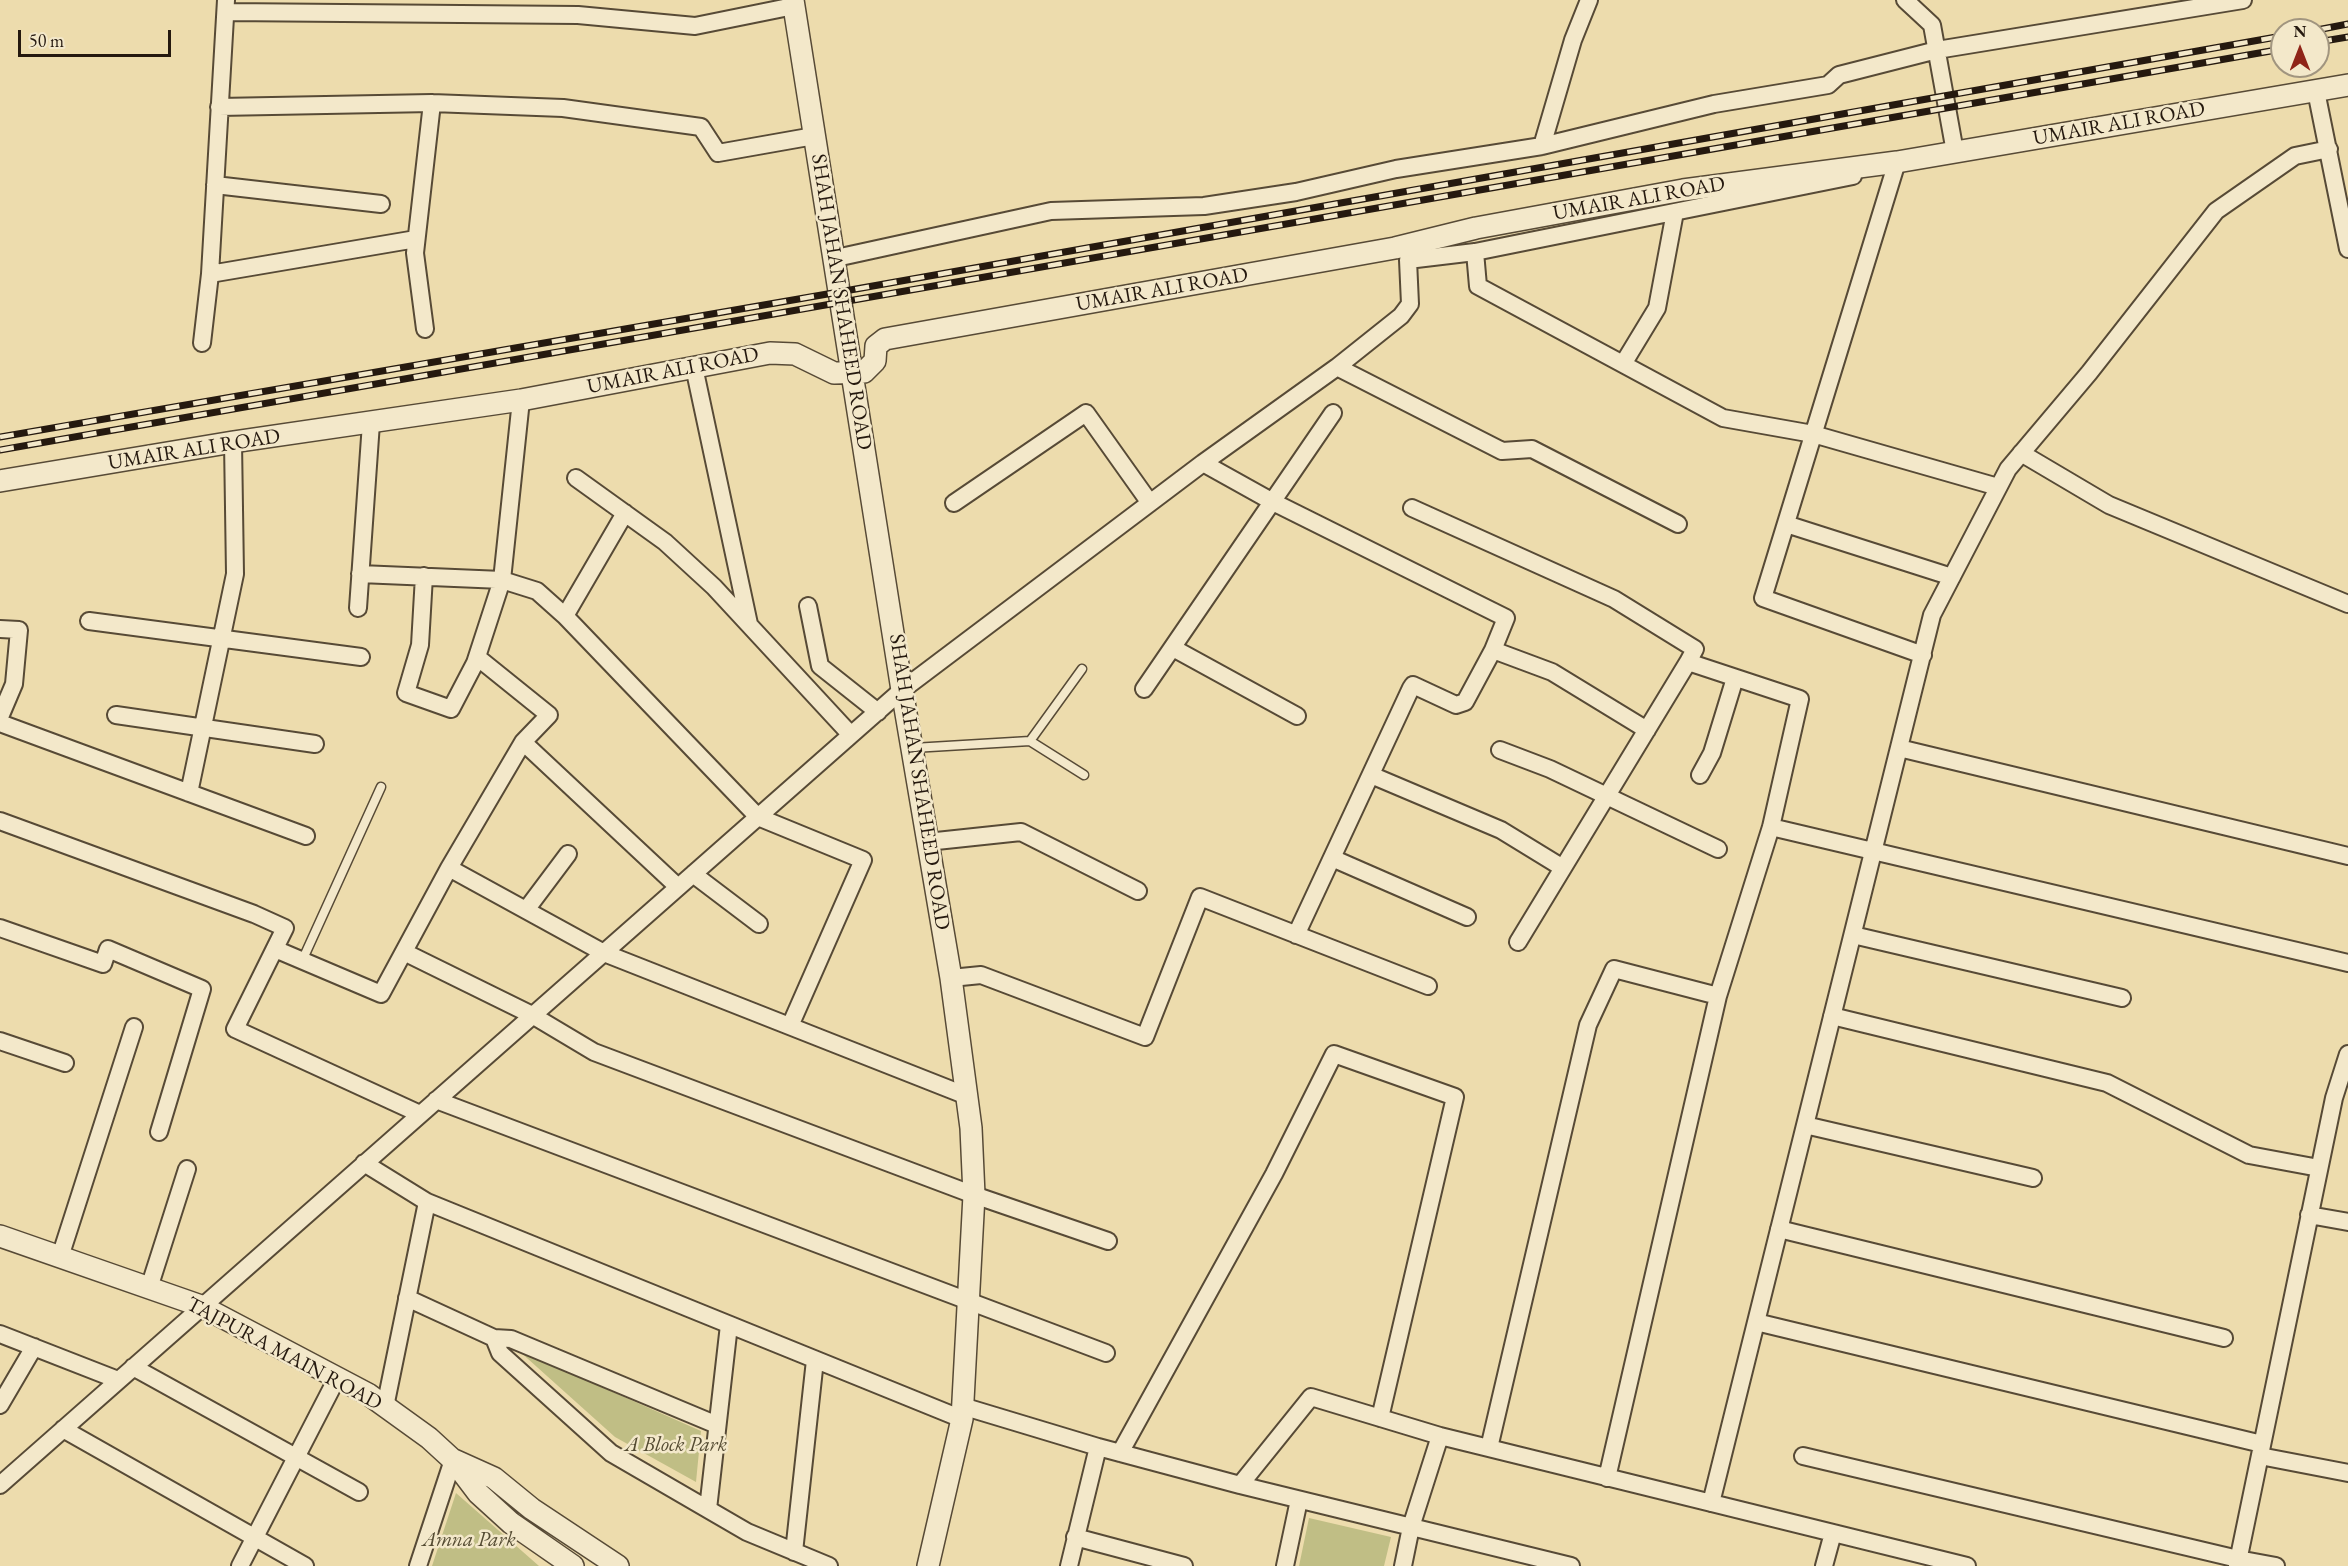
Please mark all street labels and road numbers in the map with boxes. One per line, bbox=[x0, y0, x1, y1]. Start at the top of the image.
street label: UMAIR ALI ROAD bbox=[2031, 96, 2207, 152]
street label: SHAH JAHAN SHAHEED ROAD bbox=[805, 152, 877, 452]
street label: UMAIR ALI ROAD bbox=[1551, 171, 1727, 227]
street label: UMAIR ALI ROAD bbox=[1074, 262, 1250, 318]
street label: UMAIR ALI ROAD bbox=[585, 342, 761, 400]
street label: UMAIR ALI ROAD bbox=[106, 424, 282, 476]
street label: SHAH JAHAN SHAHEED ROAD bbox=[883, 632, 955, 932]
street label: TAJPURA MAIN ROAD bbox=[182, 1292, 386, 1416]

